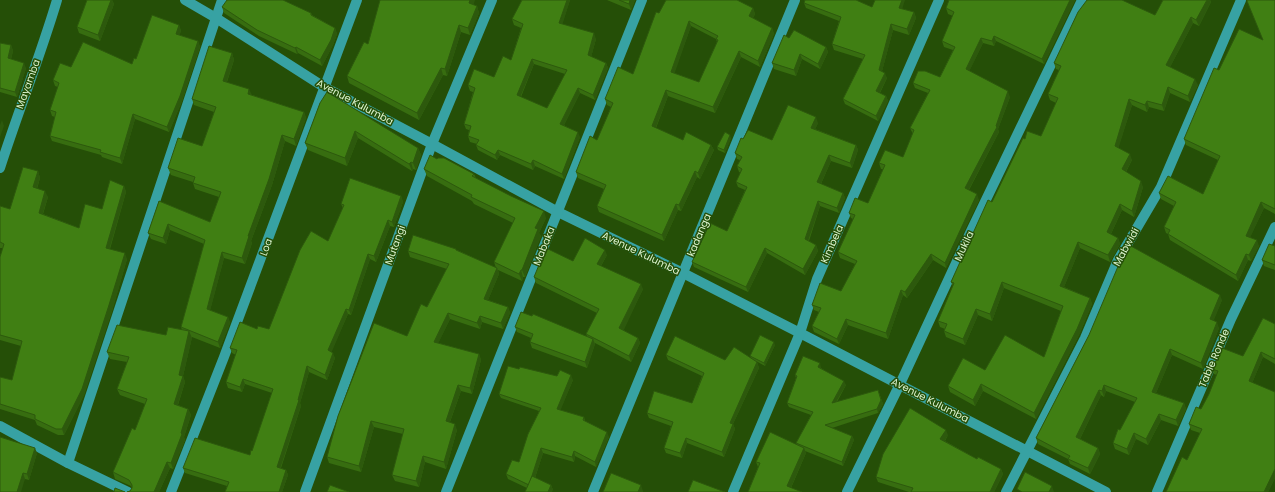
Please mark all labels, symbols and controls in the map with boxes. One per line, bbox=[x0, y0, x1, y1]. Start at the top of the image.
street label: Mayamba bbox=[12, 57, 44, 111]
street label: Avenue Kulumba bbox=[314, 75, 396, 129]
street label: kadanga bbox=[683, 211, 715, 259]
street label: Kimbela bbox=[817, 222, 847, 266]
street label: Mutangi bbox=[381, 223, 409, 267]
street label: Mabaka bbox=[529, 224, 559, 268]
street label: Mabwidi bbox=[1109, 225, 1143, 269]
street label: Avenue Kulumba bbox=[599, 228, 683, 278]
street label: Mukila bbox=[950, 228, 978, 264]
street label: Loa bbox=[256, 236, 276, 258]
street label: Table Ronde bbox=[1195, 326, 1233, 390]
street label: Avenue Kulumba bbox=[889, 374, 971, 426]

